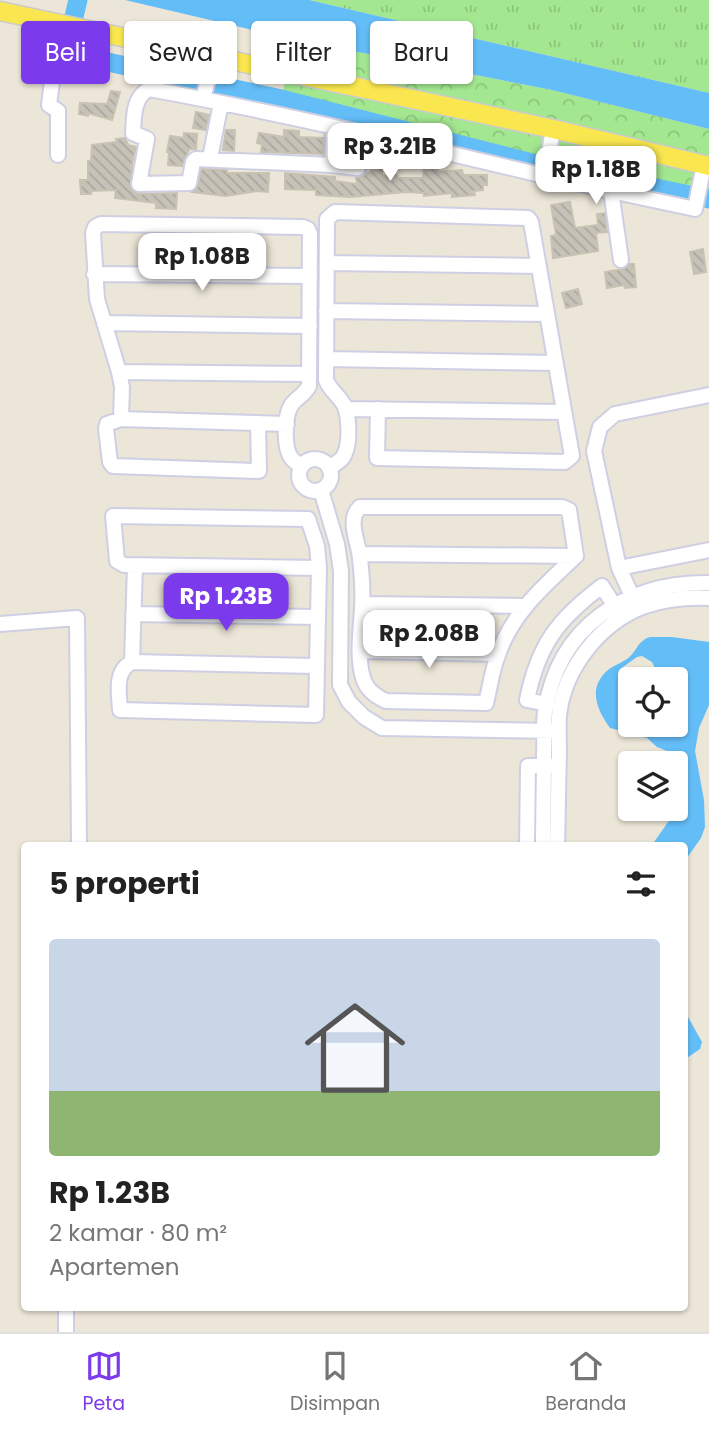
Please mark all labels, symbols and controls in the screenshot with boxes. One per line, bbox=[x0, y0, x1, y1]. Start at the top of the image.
chip: Beli bbox=[21, 21, 110, 84]
chip: Sewa bbox=[124, 21, 237, 84]
chip: Filter bbox=[251, 21, 356, 84]
chip: Baru bbox=[370, 21, 473, 84]
pin: Rp 3.21B bbox=[318, 124, 462, 183]
text: Rp 3.21B bbox=[344, 130, 436, 162]
pin: Rp 1.18B bbox=[524, 146, 668, 206]
text: Rp 1.18B bbox=[551, 153, 641, 185]
pin: Rp 1.08B bbox=[130, 233, 274, 293]
text: Rp 1.08B bbox=[154, 240, 250, 272]
pin: Rp 1.23B bbox=[154, 574, 298, 633]
text: Rp 1.23B bbox=[180, 580, 272, 612]
pin: Rp 2.08B bbox=[357, 610, 501, 670]
text: Rp 2.08B bbox=[379, 617, 479, 649]
map controls bbox=[618, 667, 688, 821]
button: locate bbox=[618, 667, 688, 737]
button: layers bbox=[618, 751, 688, 821]
text: 5 properti bbox=[49, 862, 200, 905]
icon: filters bbox=[622, 865, 660, 903]
icon: home bbox=[292, 985, 418, 1111]
text: Rp 1.23B bbox=[49, 1171, 170, 1214]
text: 2 kamar · 80 m² bbox=[49, 1217, 227, 1249]
text: Apartemen bbox=[49, 1251, 179, 1283]
tab: Peta bbox=[83, 1347, 125, 1418]
tab: Disimpan bbox=[290, 1347, 380, 1418]
tab: Beranda bbox=[545, 1347, 626, 1418]

